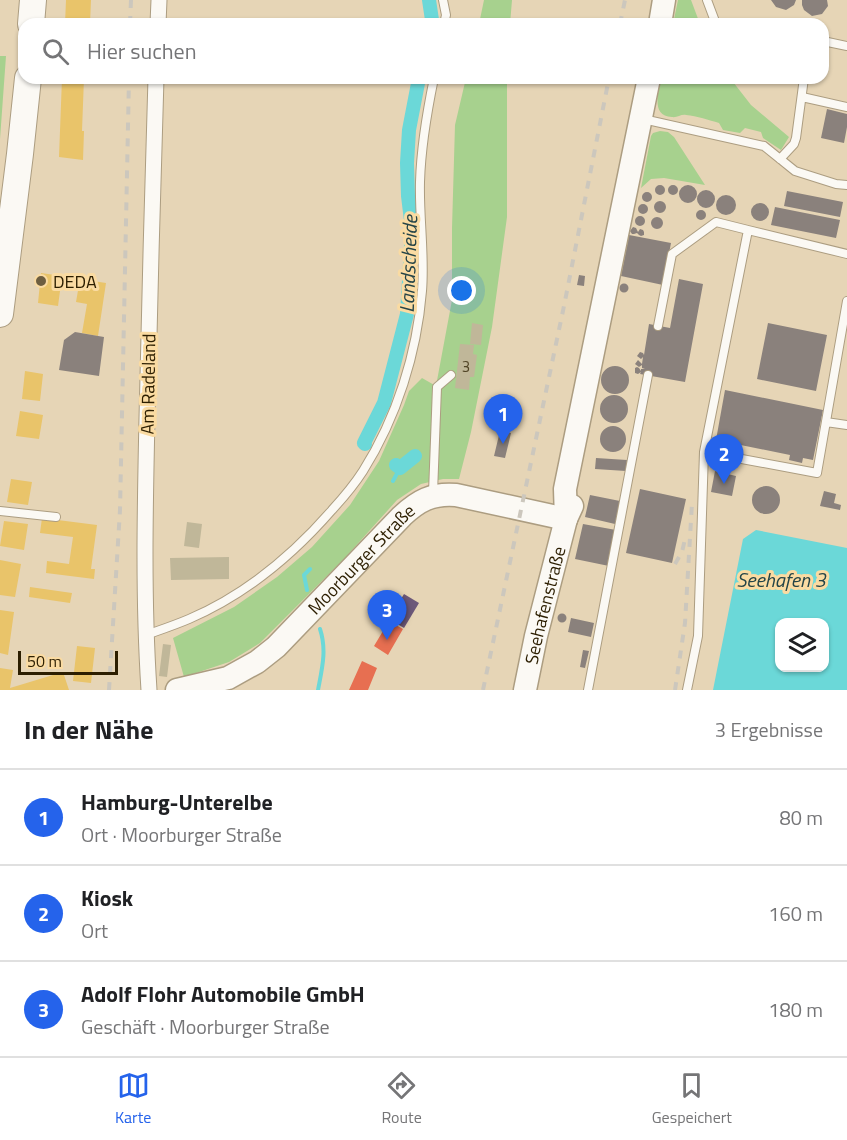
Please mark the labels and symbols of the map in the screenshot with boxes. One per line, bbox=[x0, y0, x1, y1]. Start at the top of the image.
water label: Landscheide bbox=[391, 213, 425, 313]
place label: DEDA bbox=[53, 268, 97, 295]
marker: DEDA bbox=[34, 274, 48, 288]
your location bbox=[447, 276, 476, 305]
street label: Am Radeland bbox=[134, 333, 162, 435]
house number: 3 bbox=[462, 355, 470, 378]
pin: 1 bbox=[484, 394, 522, 444]
pin: 2 bbox=[704, 434, 744, 484]
street label: Moorburger Straße bbox=[301, 497, 421, 620]
street label: Seehafenstraße bbox=[517, 543, 572, 667]
water label: Seehafen 3 bbox=[736, 564, 826, 595]
pin: 3 bbox=[368, 590, 406, 640]
scale bar bbox=[18, 648, 118, 676]

